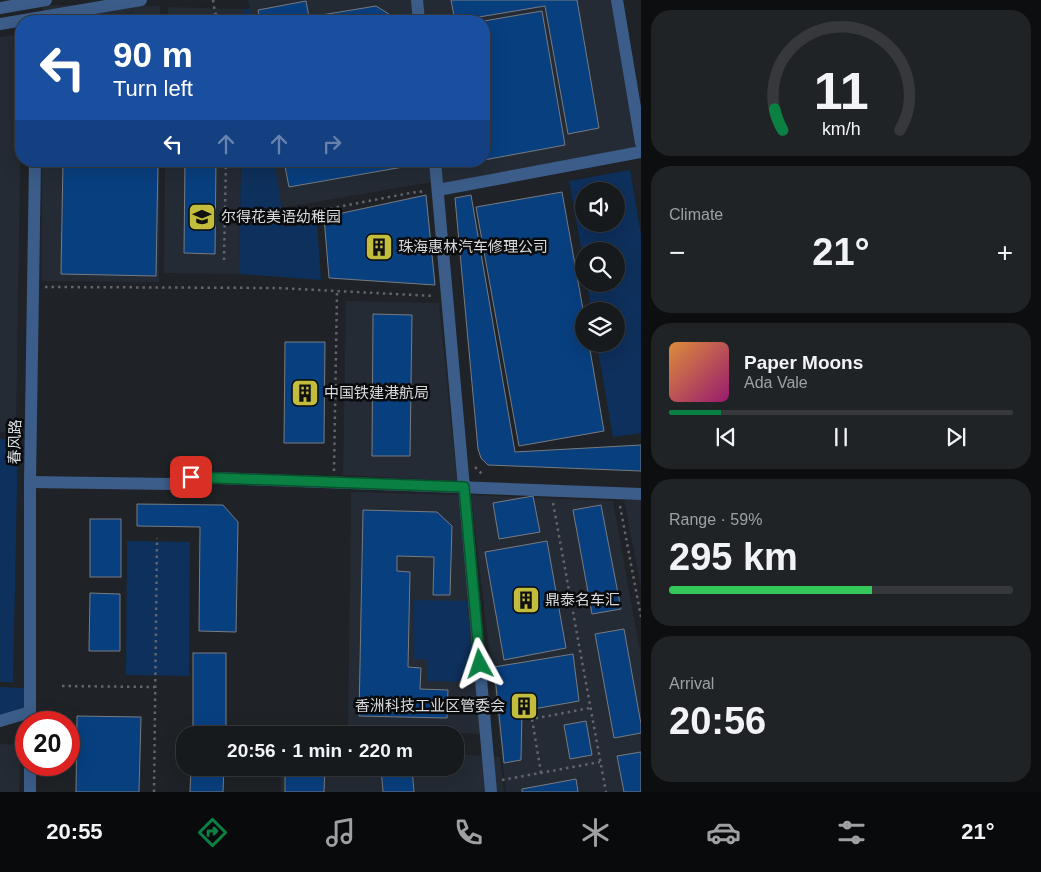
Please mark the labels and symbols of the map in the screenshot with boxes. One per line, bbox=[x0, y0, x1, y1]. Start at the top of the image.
school or university icon: 尔得花美语幼稚园 bbox=[187, 202, 217, 232]
place label: 尔得花美语幼稚园 bbox=[221, 208, 341, 225]
building icon: 珠海惠林汽车修理公司 bbox=[364, 232, 394, 262]
place label: 珠海惠林汽车修理公司 bbox=[398, 238, 548, 255]
building icon: 中国铁建港航局 bbox=[290, 378, 320, 408]
place label: 中国铁建港航局 bbox=[324, 384, 429, 401]
street label: 春风路 bbox=[6, 419, 23, 465]
pin bbox=[170, 456, 212, 498]
building icon: 鼎泰名车汇 bbox=[511, 585, 541, 615]
place label: 鼎泰名车汇 bbox=[545, 591, 620, 608]
position arrow bbox=[453, 637, 505, 689]
building icon: 香洲科技工业区管委会 bbox=[509, 691, 539, 721]
place label: 香洲科技工业区管委会 bbox=[355, 697, 505, 714]
speed limit sign: 20 bbox=[15, 711, 80, 776]

